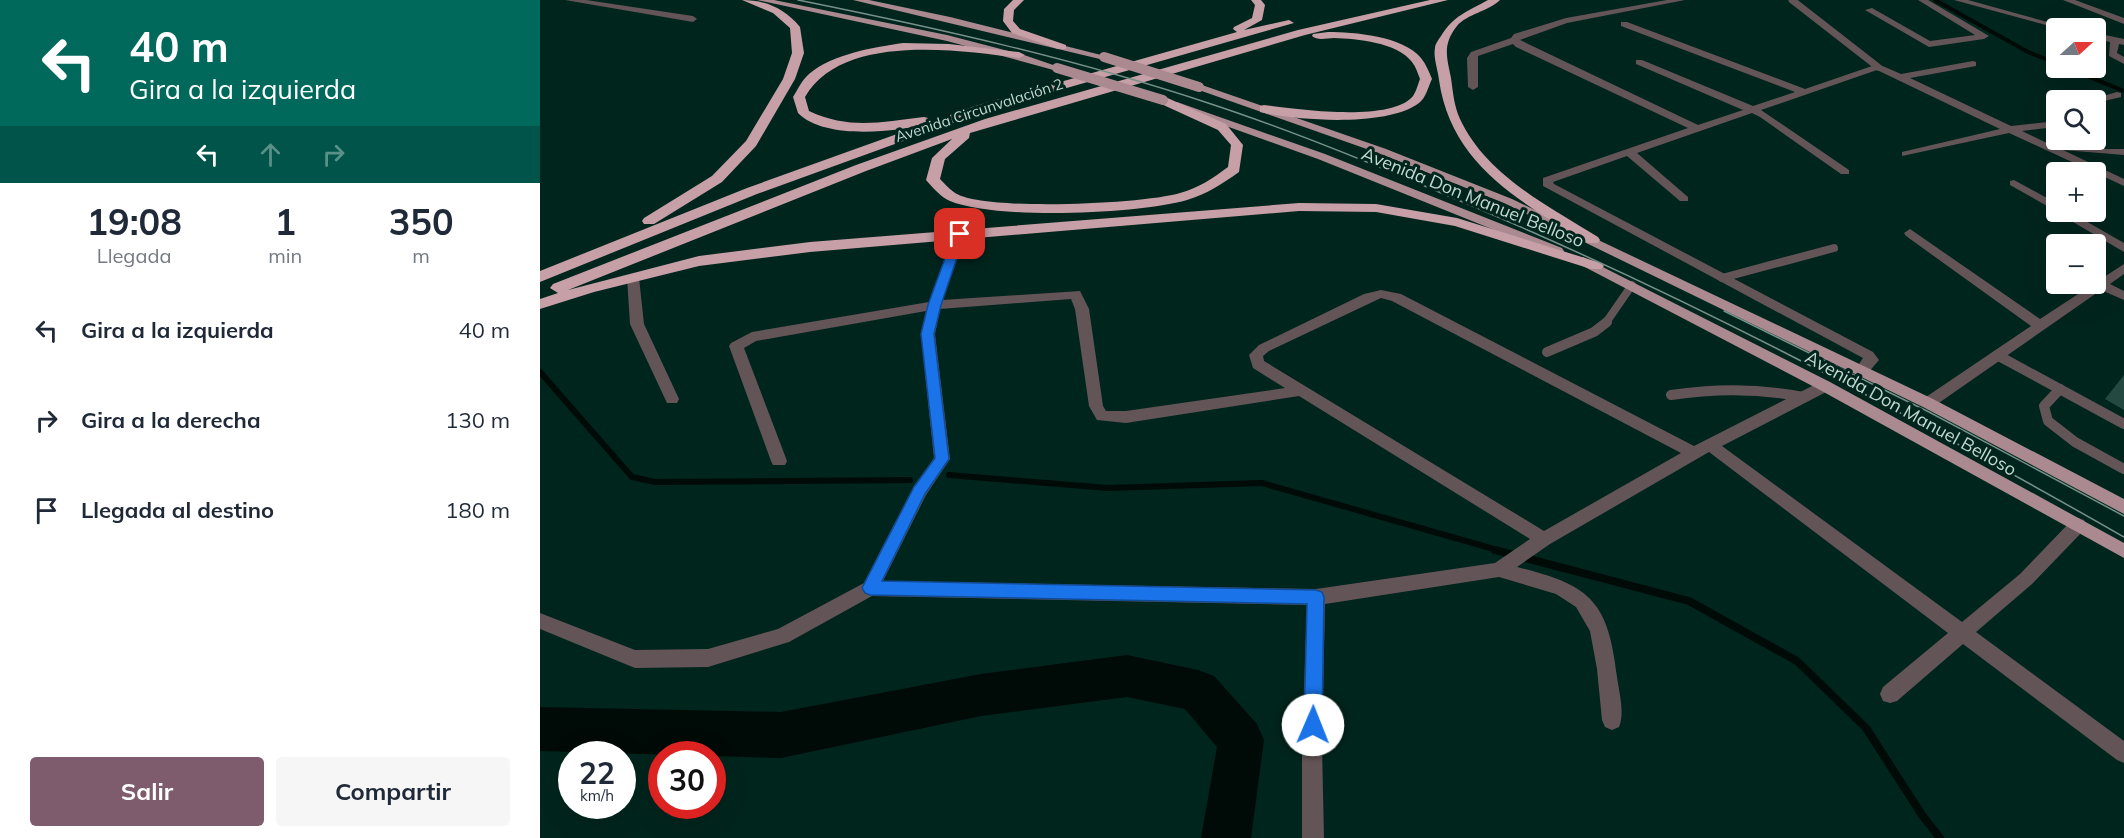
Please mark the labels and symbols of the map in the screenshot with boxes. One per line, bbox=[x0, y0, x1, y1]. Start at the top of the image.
north arrow bbox=[2046, 18, 2106, 78]
street label: Avenida Circunvalación 2 bbox=[893, 74, 1065, 146]
street label: Avenida Don Manuel Belloso bbox=[1358, 142, 1588, 252]
pin bbox=[934, 208, 985, 259]
street label: Avenida Don Manuel Belloso bbox=[1801, 345, 2021, 481]
position arrow bbox=[1281, 693, 1345, 757]
speed limit sign: 30 bbox=[648, 741, 726, 819]

